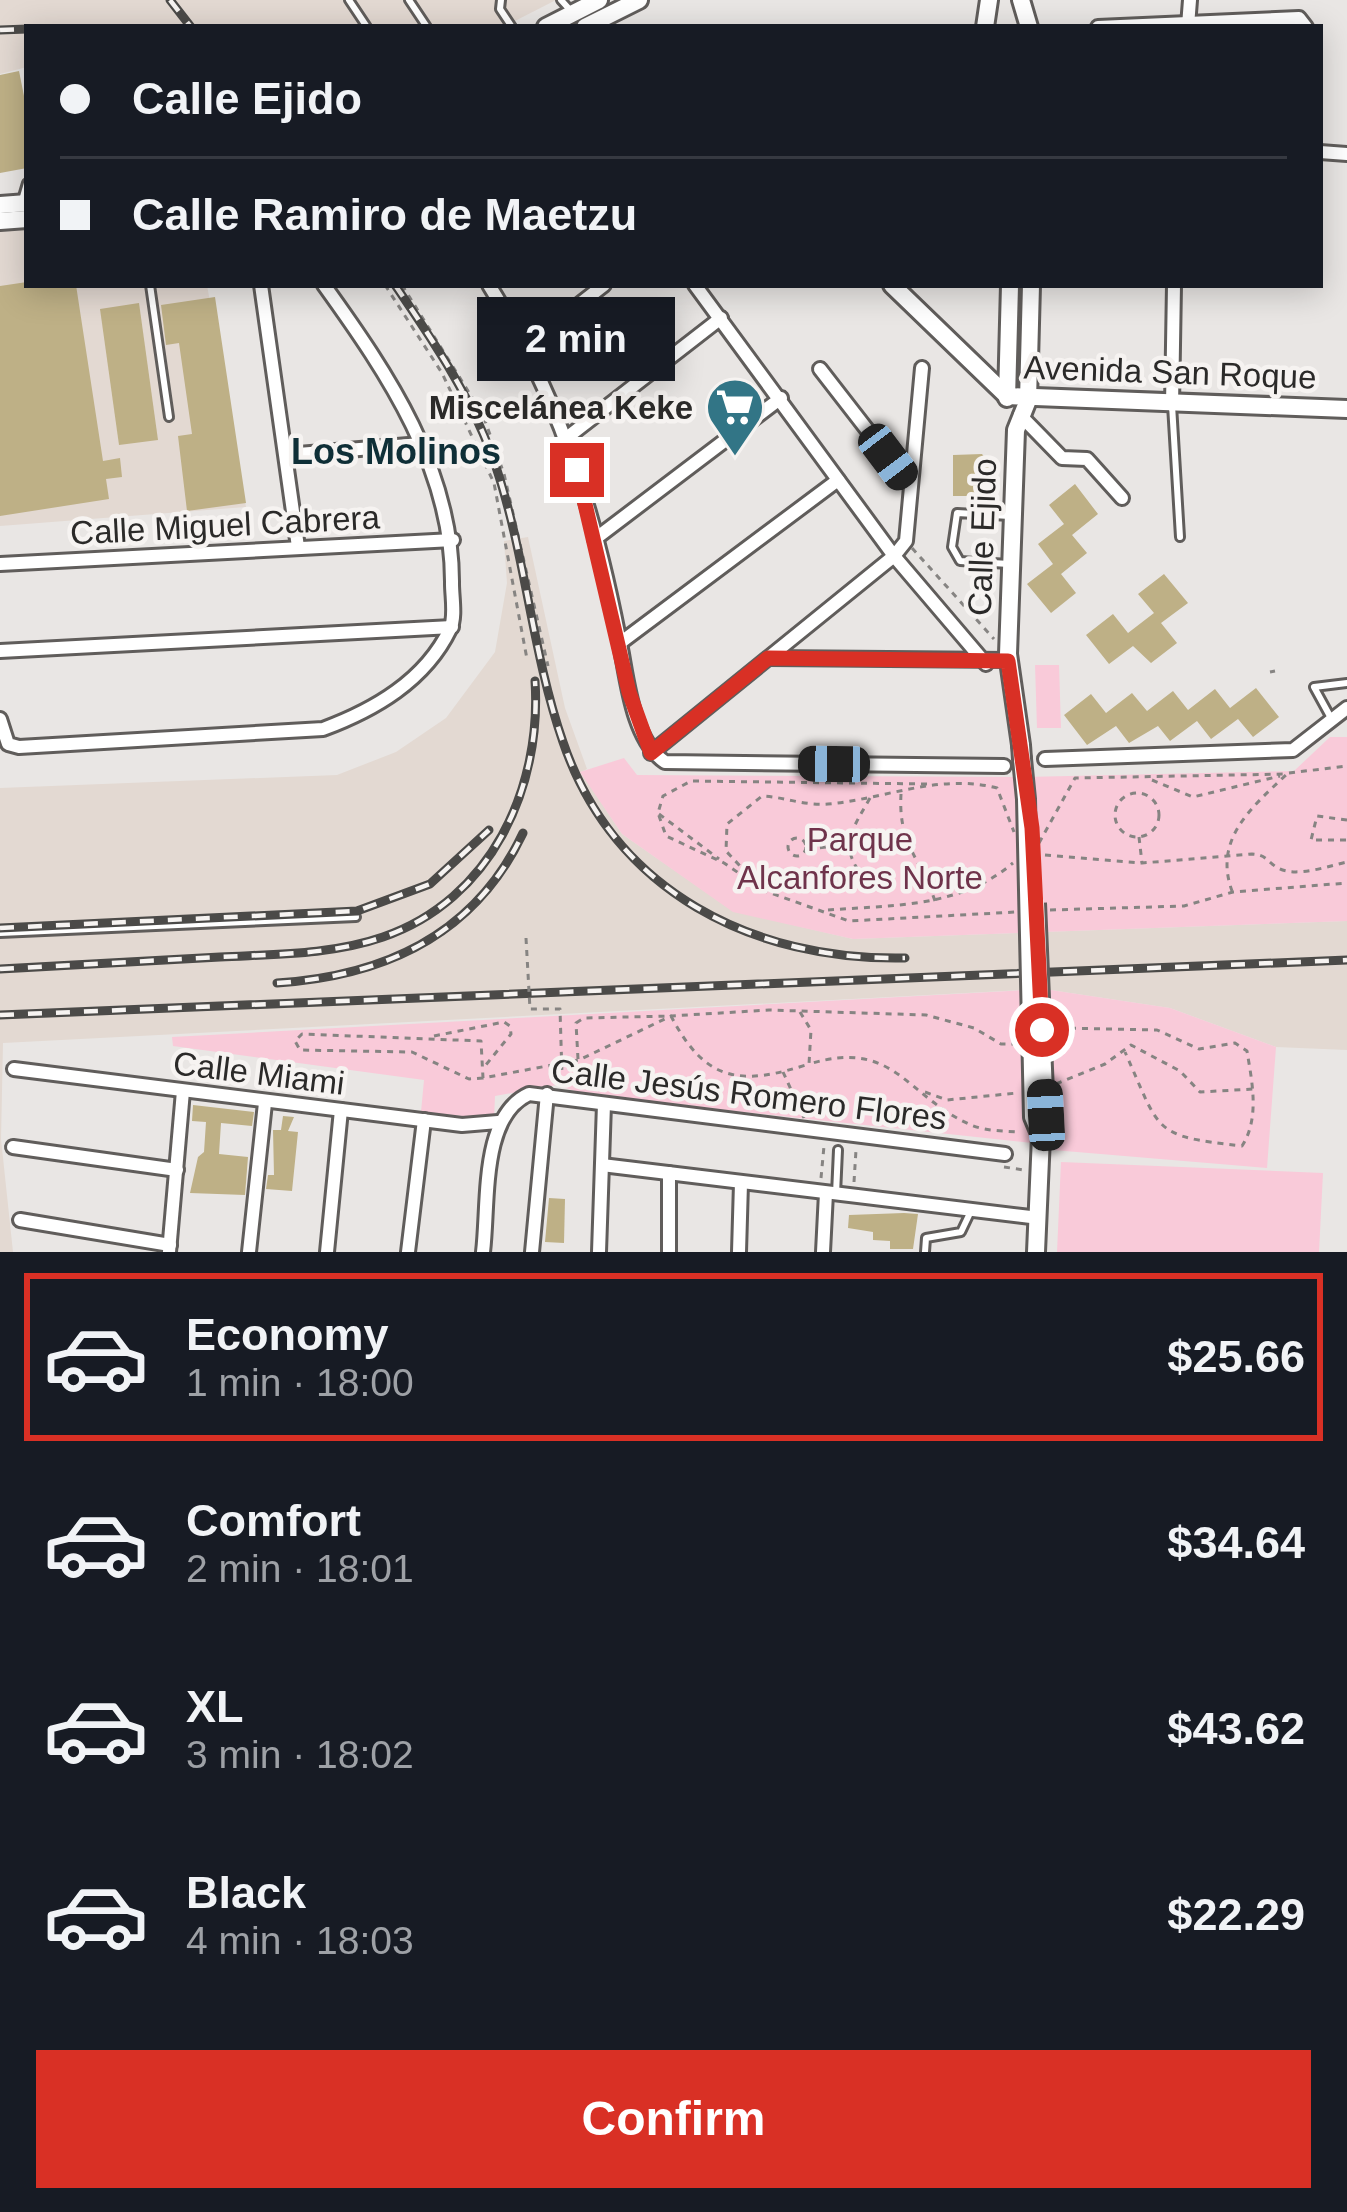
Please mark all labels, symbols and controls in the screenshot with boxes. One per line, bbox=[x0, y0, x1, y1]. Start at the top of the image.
text: Calle Ejido bbox=[132, 73, 362, 124]
text: Calle Ramiro de Maetzu bbox=[132, 189, 637, 240]
callout: 2 min bbox=[478, 296, 676, 380]
text: 2 min bbox=[525, 317, 627, 360]
street label: Avenida San Roque bbox=[1023, 348, 1317, 396]
supermarket icon: Miscelánea Keke bbox=[704, 376, 766, 458]
place label: Miscelánea Keke bbox=[429, 389, 693, 426]
car bbox=[852, 417, 924, 497]
district label: Los Molinos bbox=[291, 431, 501, 472]
route end bbox=[550, 443, 604, 497]
street label: Calle Ejido bbox=[961, 458, 1003, 616]
street label: Calle Miguel Cabrera bbox=[69, 498, 381, 552]
car bbox=[798, 745, 870, 783]
park label: Parque Alcanfores Norte bbox=[737, 821, 983, 896]
route start bbox=[1015, 1003, 1069, 1057]
street label: Calle Miami bbox=[171, 1044, 347, 1102]
street label: Calle Jesús Romero Flores bbox=[549, 1051, 949, 1137]
car bbox=[1026, 1078, 1066, 1152]
icon: car bbox=[42, 1303, 150, 1411]
text: Economy bbox=[186, 1309, 389, 1360]
text: $25.66 bbox=[1167, 1331, 1305, 1382]
text: 1 min · 18:00 bbox=[186, 1361, 414, 1404]
icon: car bbox=[42, 1489, 150, 1597]
text: Comfort bbox=[186, 1495, 361, 1546]
text: $34.64 bbox=[1167, 1517, 1305, 1568]
text: 2 min · 18:01 bbox=[186, 1547, 414, 1590]
icon: car bbox=[42, 1675, 150, 1783]
text: XL bbox=[186, 1681, 244, 1732]
text: $43.62 bbox=[1167, 1703, 1305, 1754]
text: 3 min · 18:02 bbox=[186, 1733, 414, 1776]
icon: car bbox=[42, 1861, 150, 1969]
text: Black bbox=[186, 1867, 306, 1918]
text: $22.29 bbox=[1167, 1889, 1305, 1940]
text: 4 min · 18:03 bbox=[186, 1919, 414, 1962]
button: Confirm bbox=[36, 2050, 1311, 2188]

